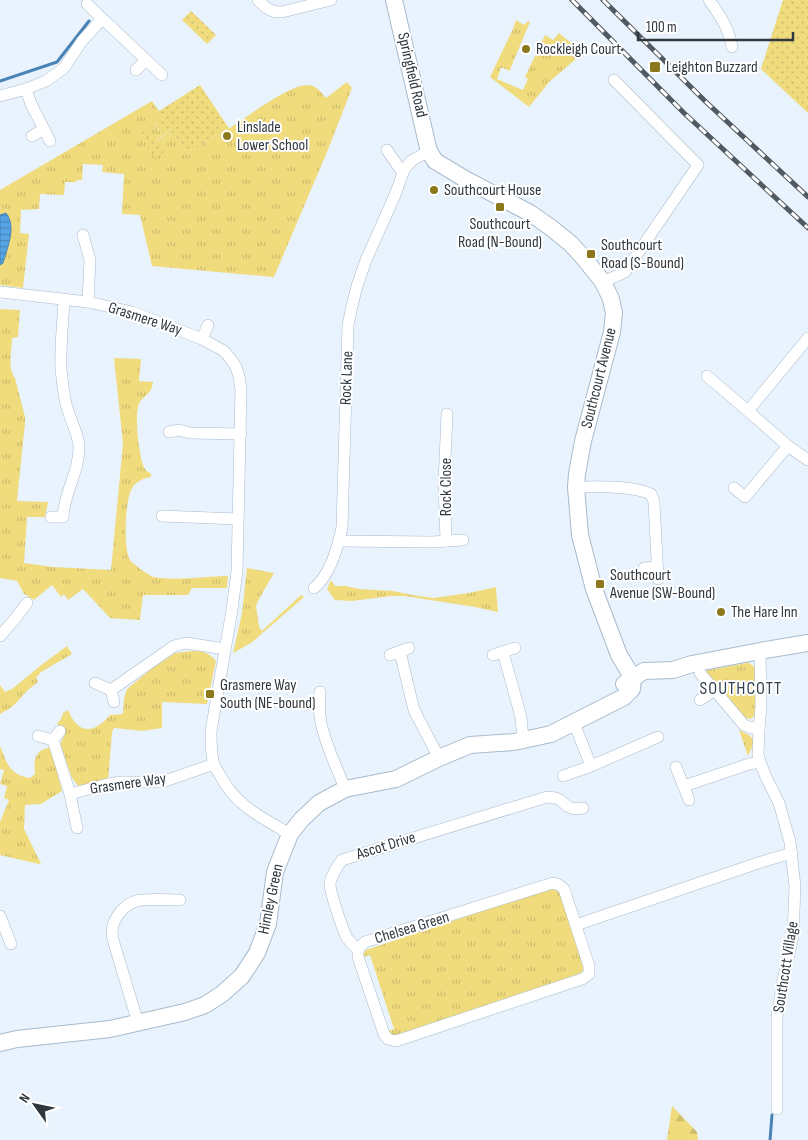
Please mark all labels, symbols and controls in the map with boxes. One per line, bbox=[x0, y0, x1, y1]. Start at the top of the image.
scale bar bbox=[638, 10, 793, 42]
text: 100 m bbox=[646, 18, 677, 37]
street label: Springfield Road bbox=[393, 31, 431, 119]
place label: Rockleigh Court bbox=[536, 40, 621, 59]
marker: Rockleigh Court bbox=[520, 43, 532, 55]
place label: Leighton Buzzard bbox=[666, 58, 758, 77]
marker: Leighton Buzzard bbox=[648, 60, 662, 74]
place label: Linslade Lower School bbox=[237, 118, 308, 155]
marker: Linslade Lower School bbox=[221, 130, 233, 142]
place label: Southcourt House bbox=[444, 181, 541, 200]
marker: Southcourt House bbox=[428, 184, 440, 196]
marker: Southcourt Road (N-Bound) bbox=[494, 201, 506, 213]
place label: Southcourt Road (N-Bound) bbox=[458, 215, 542, 252]
place label: Southcourt Road (S-Bound) bbox=[601, 236, 684, 273]
marker: Southcourt Road (S-Bound) bbox=[585, 248, 597, 260]
street label: Grasmere Way bbox=[106, 298, 184, 340]
street label: Southcourt Avenue bbox=[577, 326, 621, 430]
street label: Rock Lane bbox=[337, 351, 357, 405]
street label: Rock Close bbox=[437, 458, 456, 516]
place label: Southcourt Avenue (SW-Bound) bbox=[609, 566, 715, 603]
marker: Southcourt Avenue (SW-Bound) bbox=[594, 578, 606, 590]
place label: The Hare Inn bbox=[731, 603, 798, 622]
marker: The Hare Inn bbox=[715, 606, 727, 618]
place label: Grasmere Way South (NE-bound) bbox=[220, 676, 316, 713]
district label: SOUTHCOTT bbox=[700, 678, 782, 699]
marker: Grasmere Way South (NE-bound) bbox=[204, 688, 216, 700]
street label: Grasmere Way bbox=[89, 769, 167, 799]
street label: Ascot Drive bbox=[353, 828, 418, 864]
street label: Himley Green bbox=[254, 862, 288, 936]
street label: Chelsea Green bbox=[372, 908, 452, 948]
street label: Southcott Village bbox=[769, 920, 803, 1014]
north arrow bbox=[10, 1080, 60, 1130]
text: N bbox=[15, 1090, 34, 1106]

